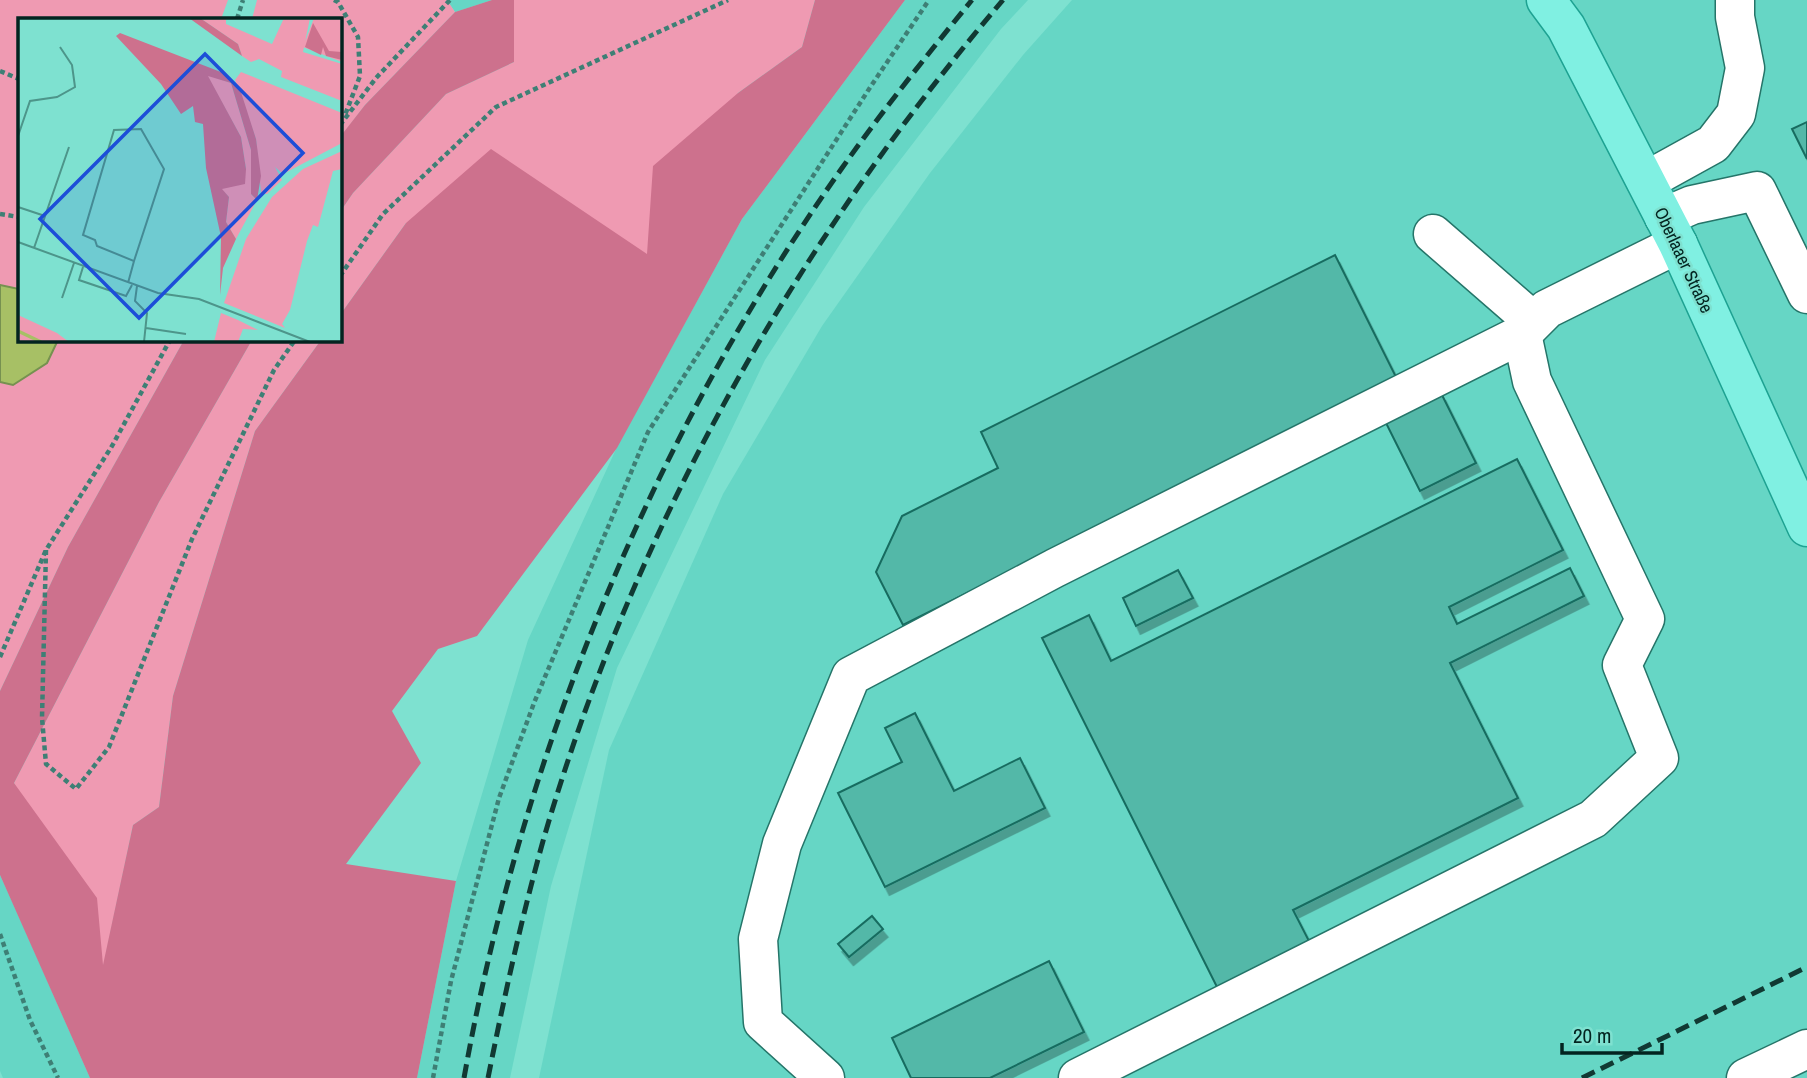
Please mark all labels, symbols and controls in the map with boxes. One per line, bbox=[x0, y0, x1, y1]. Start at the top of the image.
inset map bbox=[18, 18, 341, 341]
street label: Oberlaaer Straße bbox=[1649, 203, 1719, 317]
scale bar bbox=[1562, 1012, 1662, 1056]
text: 20 m bbox=[1573, 1021, 1611, 1050]

